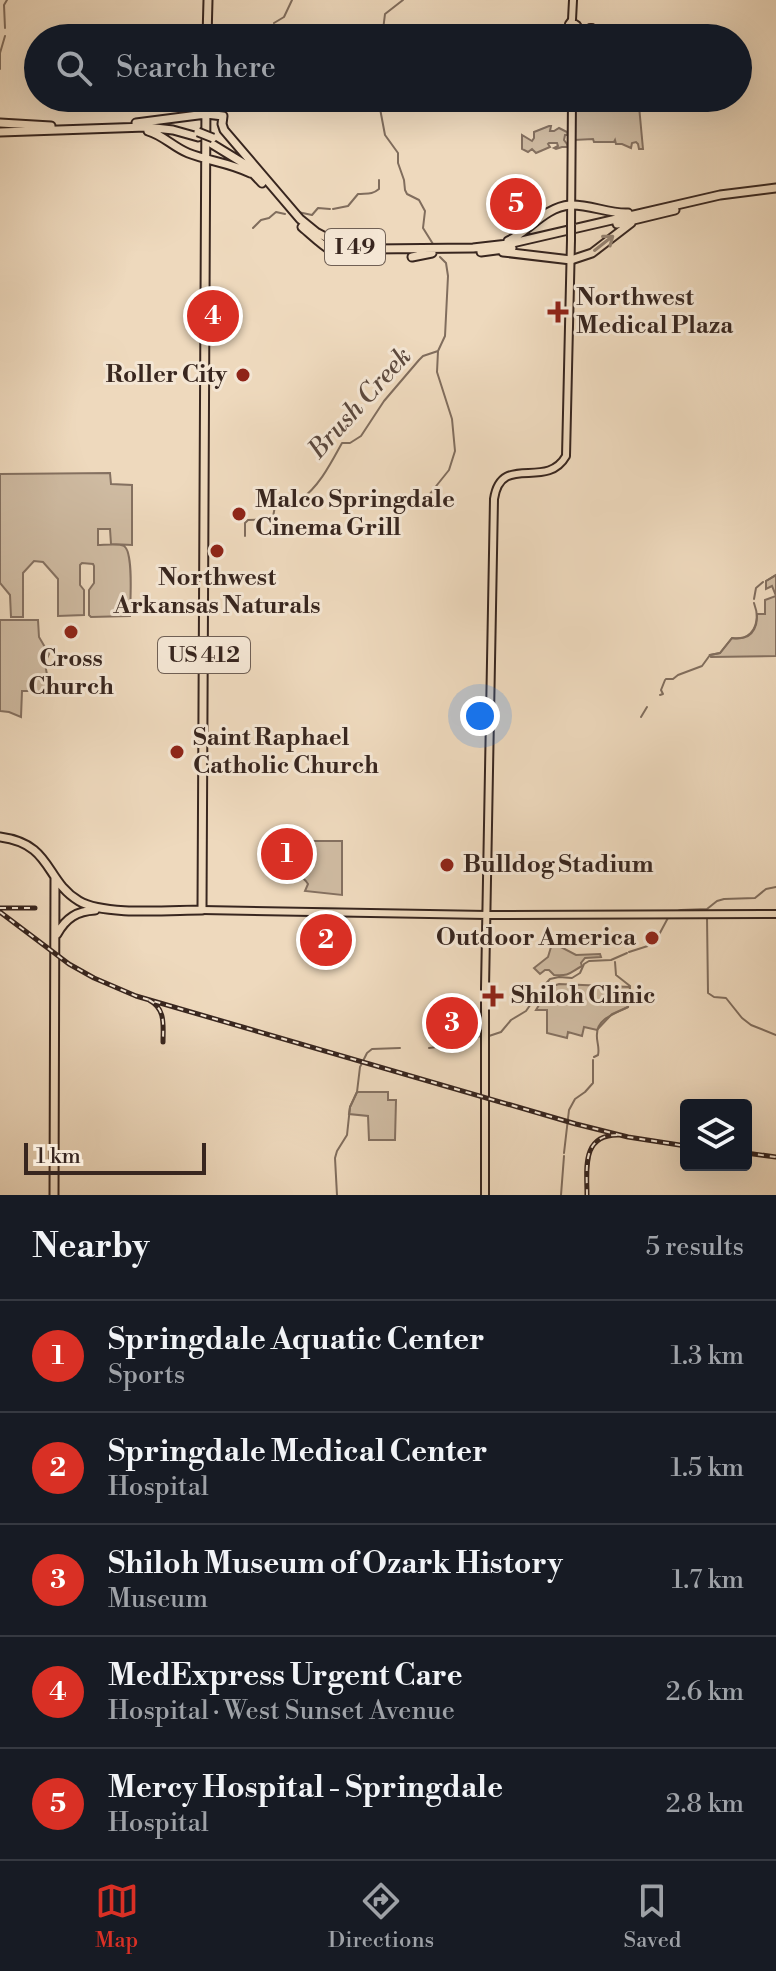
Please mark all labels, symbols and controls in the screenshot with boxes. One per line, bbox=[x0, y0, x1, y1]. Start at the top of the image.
search box bbox=[24, 24, 752, 112]
icon: search bbox=[52, 46, 96, 90]
text: Search here bbox=[116, 49, 276, 87]
pin: 5 bbox=[490, 174, 542, 234]
road number: I 49 bbox=[325, 229, 385, 265]
one-way arrow bbox=[593, 235, 614, 252]
place label: Northwest Medical Plaza bbox=[576, 283, 734, 341]
pin: 4 bbox=[187, 286, 239, 346]
marker: Northwest Medical Plaza bbox=[547, 301, 569, 323]
water label: Brush Creek bbox=[301, 341, 418, 466]
place label: Roller City bbox=[105, 360, 228, 390]
marker: Roller City bbox=[234, 366, 252, 384]
place label: Malco Springdale Cinema Grill bbox=[255, 485, 455, 543]
marker: Malco Springdale Cinema Grill bbox=[230, 505, 248, 523]
marker: Northwest Arkansas Naturals bbox=[208, 542, 226, 560]
place label: Northwest Arkansas Naturals bbox=[113, 563, 320, 621]
marker: Cross Church bbox=[62, 623, 80, 641]
road number: US 412 bbox=[158, 637, 250, 673]
place label: Cross Church bbox=[28, 644, 114, 702]
your location bbox=[460, 696, 500, 736]
place label: Saint Raphael Catholic Church bbox=[193, 723, 379, 781]
marker: Saint Raphael Catholic Church bbox=[168, 743, 186, 761]
pin: 1 bbox=[261, 824, 313, 884]
place label: Bulldog Stadium bbox=[463, 850, 654, 880]
marker: Bulldog Stadium bbox=[438, 856, 456, 874]
pin: 2 bbox=[300, 910, 352, 970]
place label: Outdoor America bbox=[436, 923, 637, 953]
marker: Outdoor America bbox=[643, 929, 661, 947]
place label: Shiloh Clinic bbox=[511, 981, 655, 1011]
marker: Shiloh Clinic bbox=[482, 985, 504, 1007]
pin: 3 bbox=[426, 993, 478, 1053]
map controls bbox=[680, 1099, 752, 1171]
button: layers bbox=[680, 1099, 752, 1171]
scale bar bbox=[24, 1139, 206, 1175]
text: 1 km bbox=[36, 1143, 81, 1170]
text: Nearby bbox=[32, 1226, 150, 1268]
text: 5 results bbox=[646, 1231, 744, 1263]
text: Springdale Aquatic Center bbox=[108, 1321, 484, 1359]
text: 1 bbox=[52, 1340, 64, 1372]
text: 1.3 km bbox=[670, 1340, 744, 1372]
text: Sports bbox=[108, 1359, 185, 1391]
text: Springdale Medical Center bbox=[108, 1433, 487, 1471]
text: 2 bbox=[50, 1452, 66, 1484]
text: 1.5 km bbox=[670, 1452, 744, 1484]
text: Hospital bbox=[108, 1471, 209, 1503]
text: Shiloh Museum of Ozark History bbox=[108, 1545, 563, 1583]
text: 3 bbox=[50, 1564, 66, 1596]
text: 1.7 km bbox=[672, 1564, 744, 1596]
text: Museum bbox=[108, 1583, 208, 1615]
text: MedExpress Urgent Care bbox=[108, 1657, 463, 1695]
text: 4 bbox=[49, 1676, 67, 1708]
text: 2.6 km bbox=[666, 1676, 744, 1708]
text: Hospital · West Sunset Avenue bbox=[108, 1695, 455, 1727]
text: Mercy Hospital - Springdale bbox=[108, 1769, 503, 1807]
text: 5 bbox=[50, 1788, 66, 1820]
text: 2.8 km bbox=[666, 1788, 744, 1820]
text: Hospital bbox=[108, 1807, 209, 1839]
tab: Map bbox=[95, 1879, 139, 1954]
tab: Directions bbox=[328, 1879, 434, 1954]
tab: Saved bbox=[624, 1879, 681, 1954]

